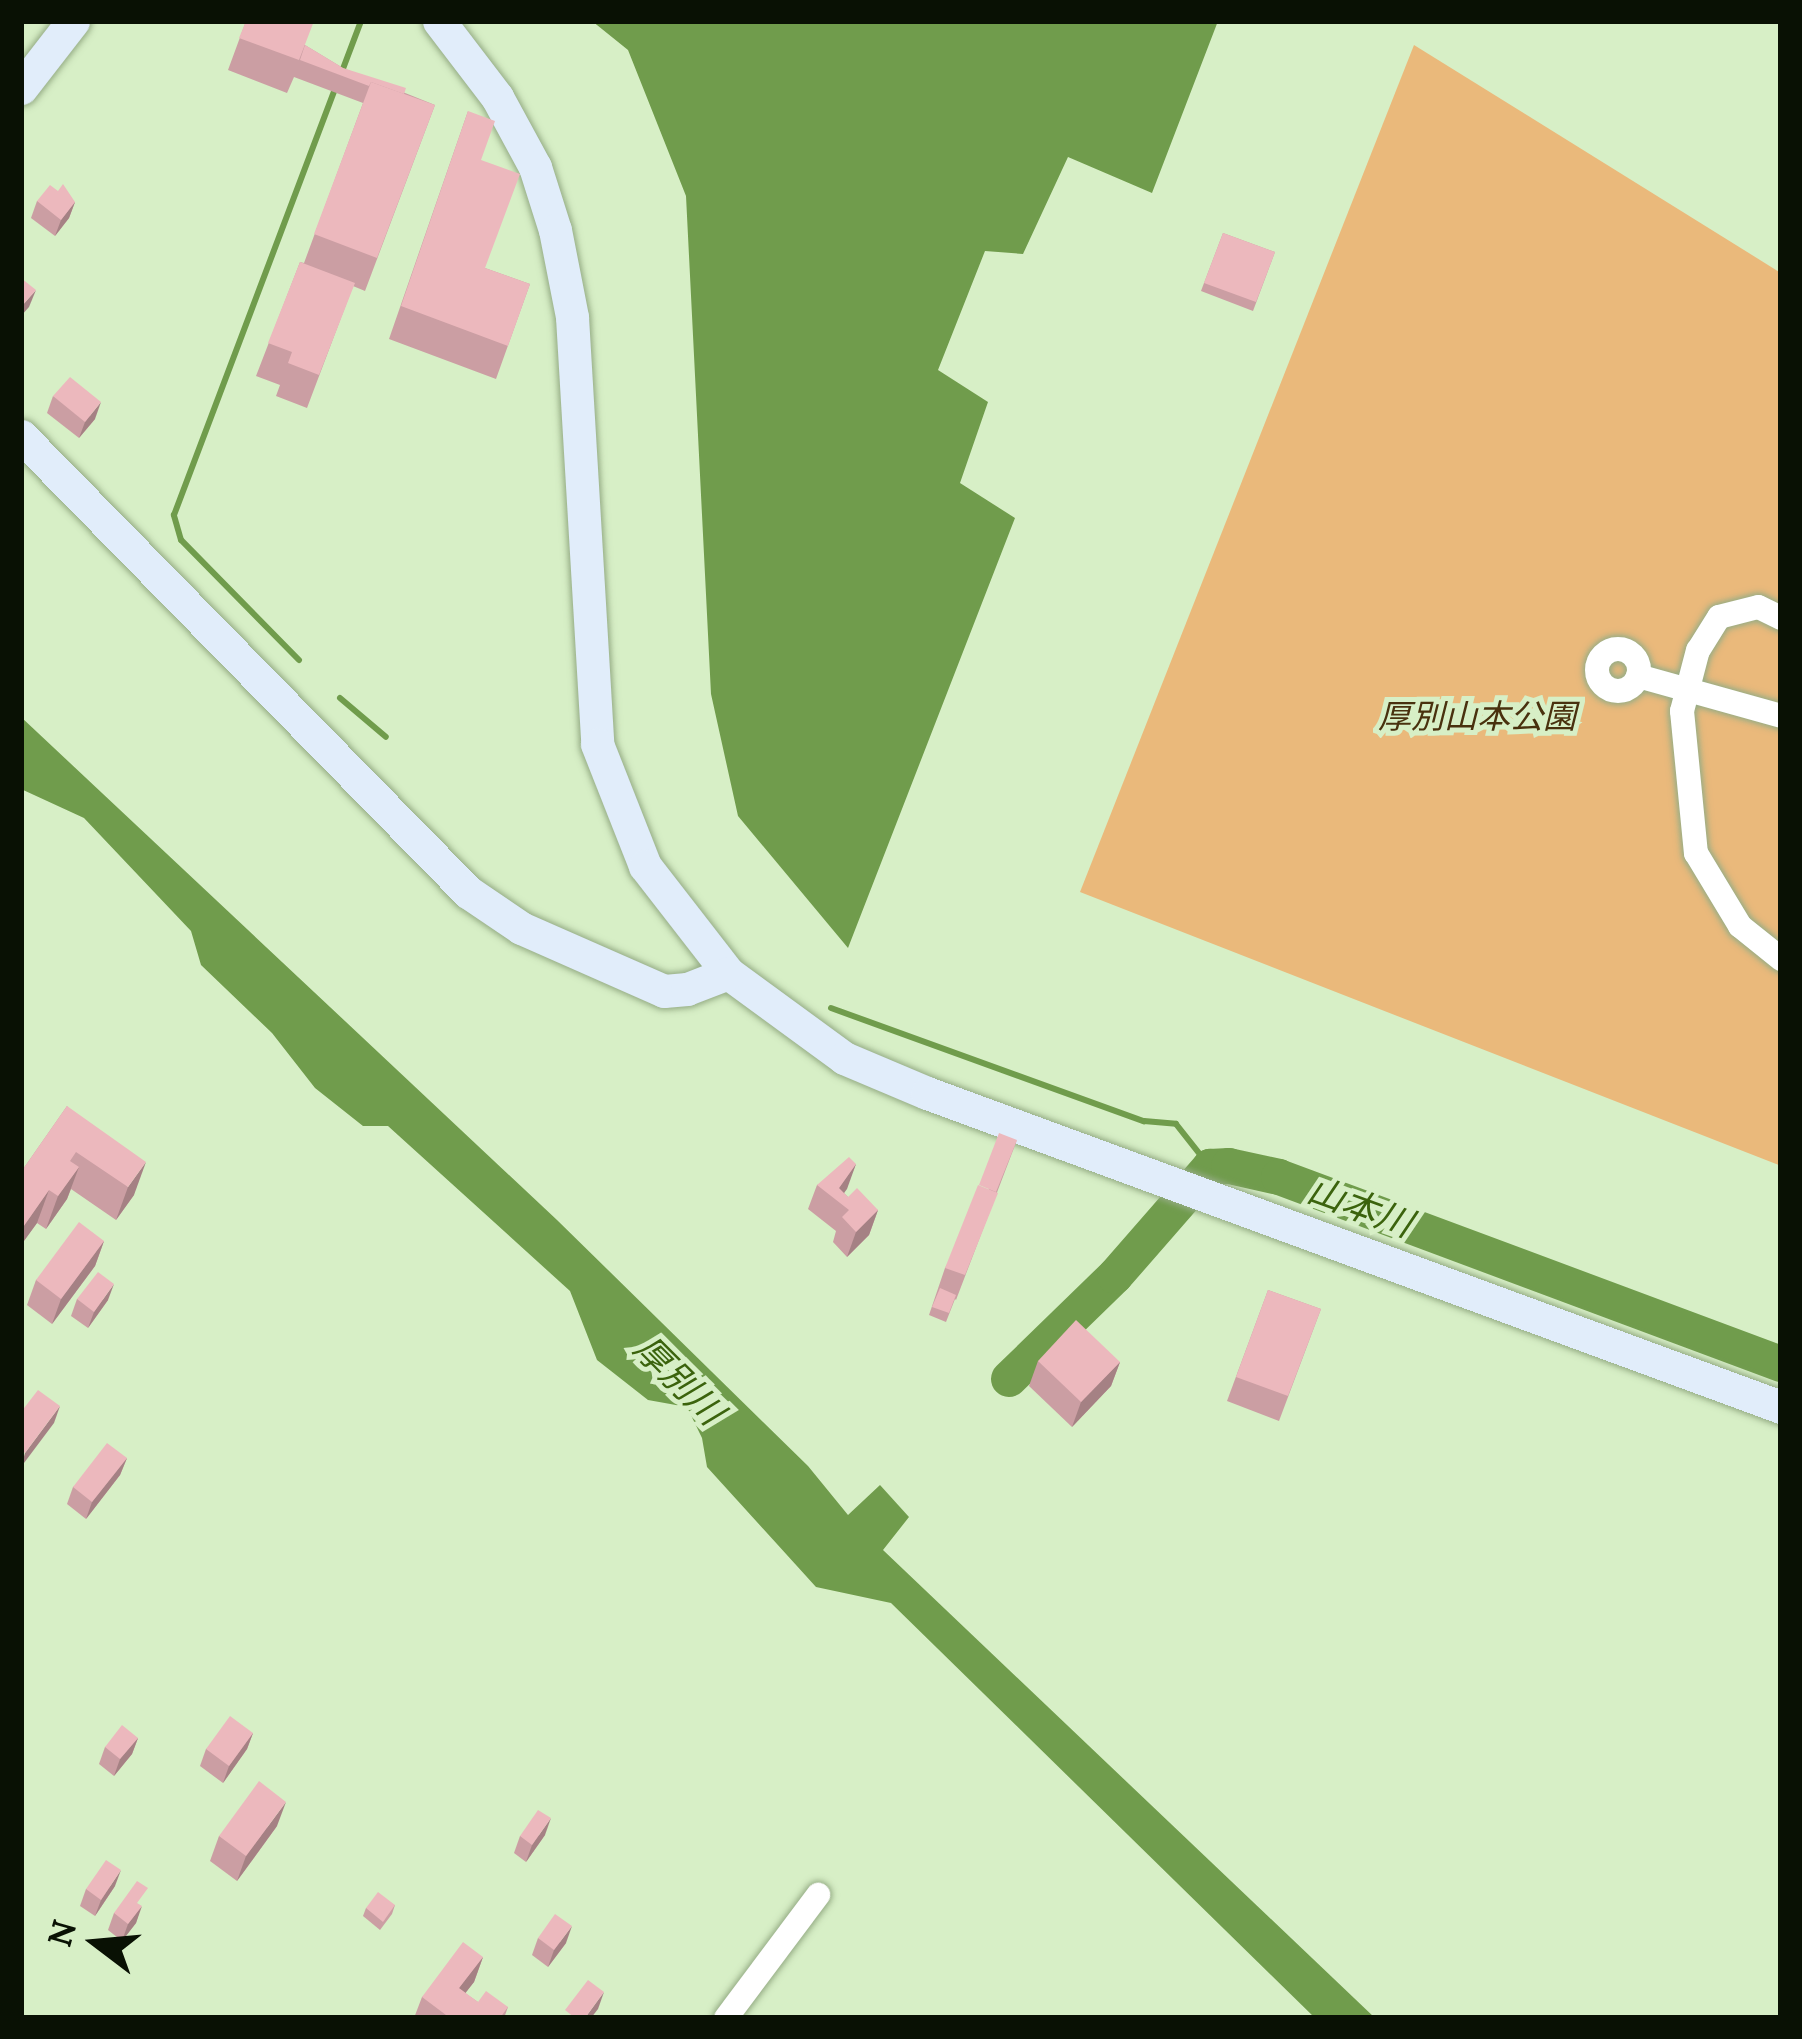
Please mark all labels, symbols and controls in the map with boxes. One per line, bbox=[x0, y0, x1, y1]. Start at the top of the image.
park label: 厚別山本公園 bbox=[1378, 697, 1576, 737]
water label: 山本川 bbox=[1302, 1168, 1418, 1246]
water label: 厚別川 bbox=[626, 1327, 732, 1433]
north arrow bbox=[36, 1883, 156, 2003]
text: N bbox=[38, 1915, 85, 1951]

